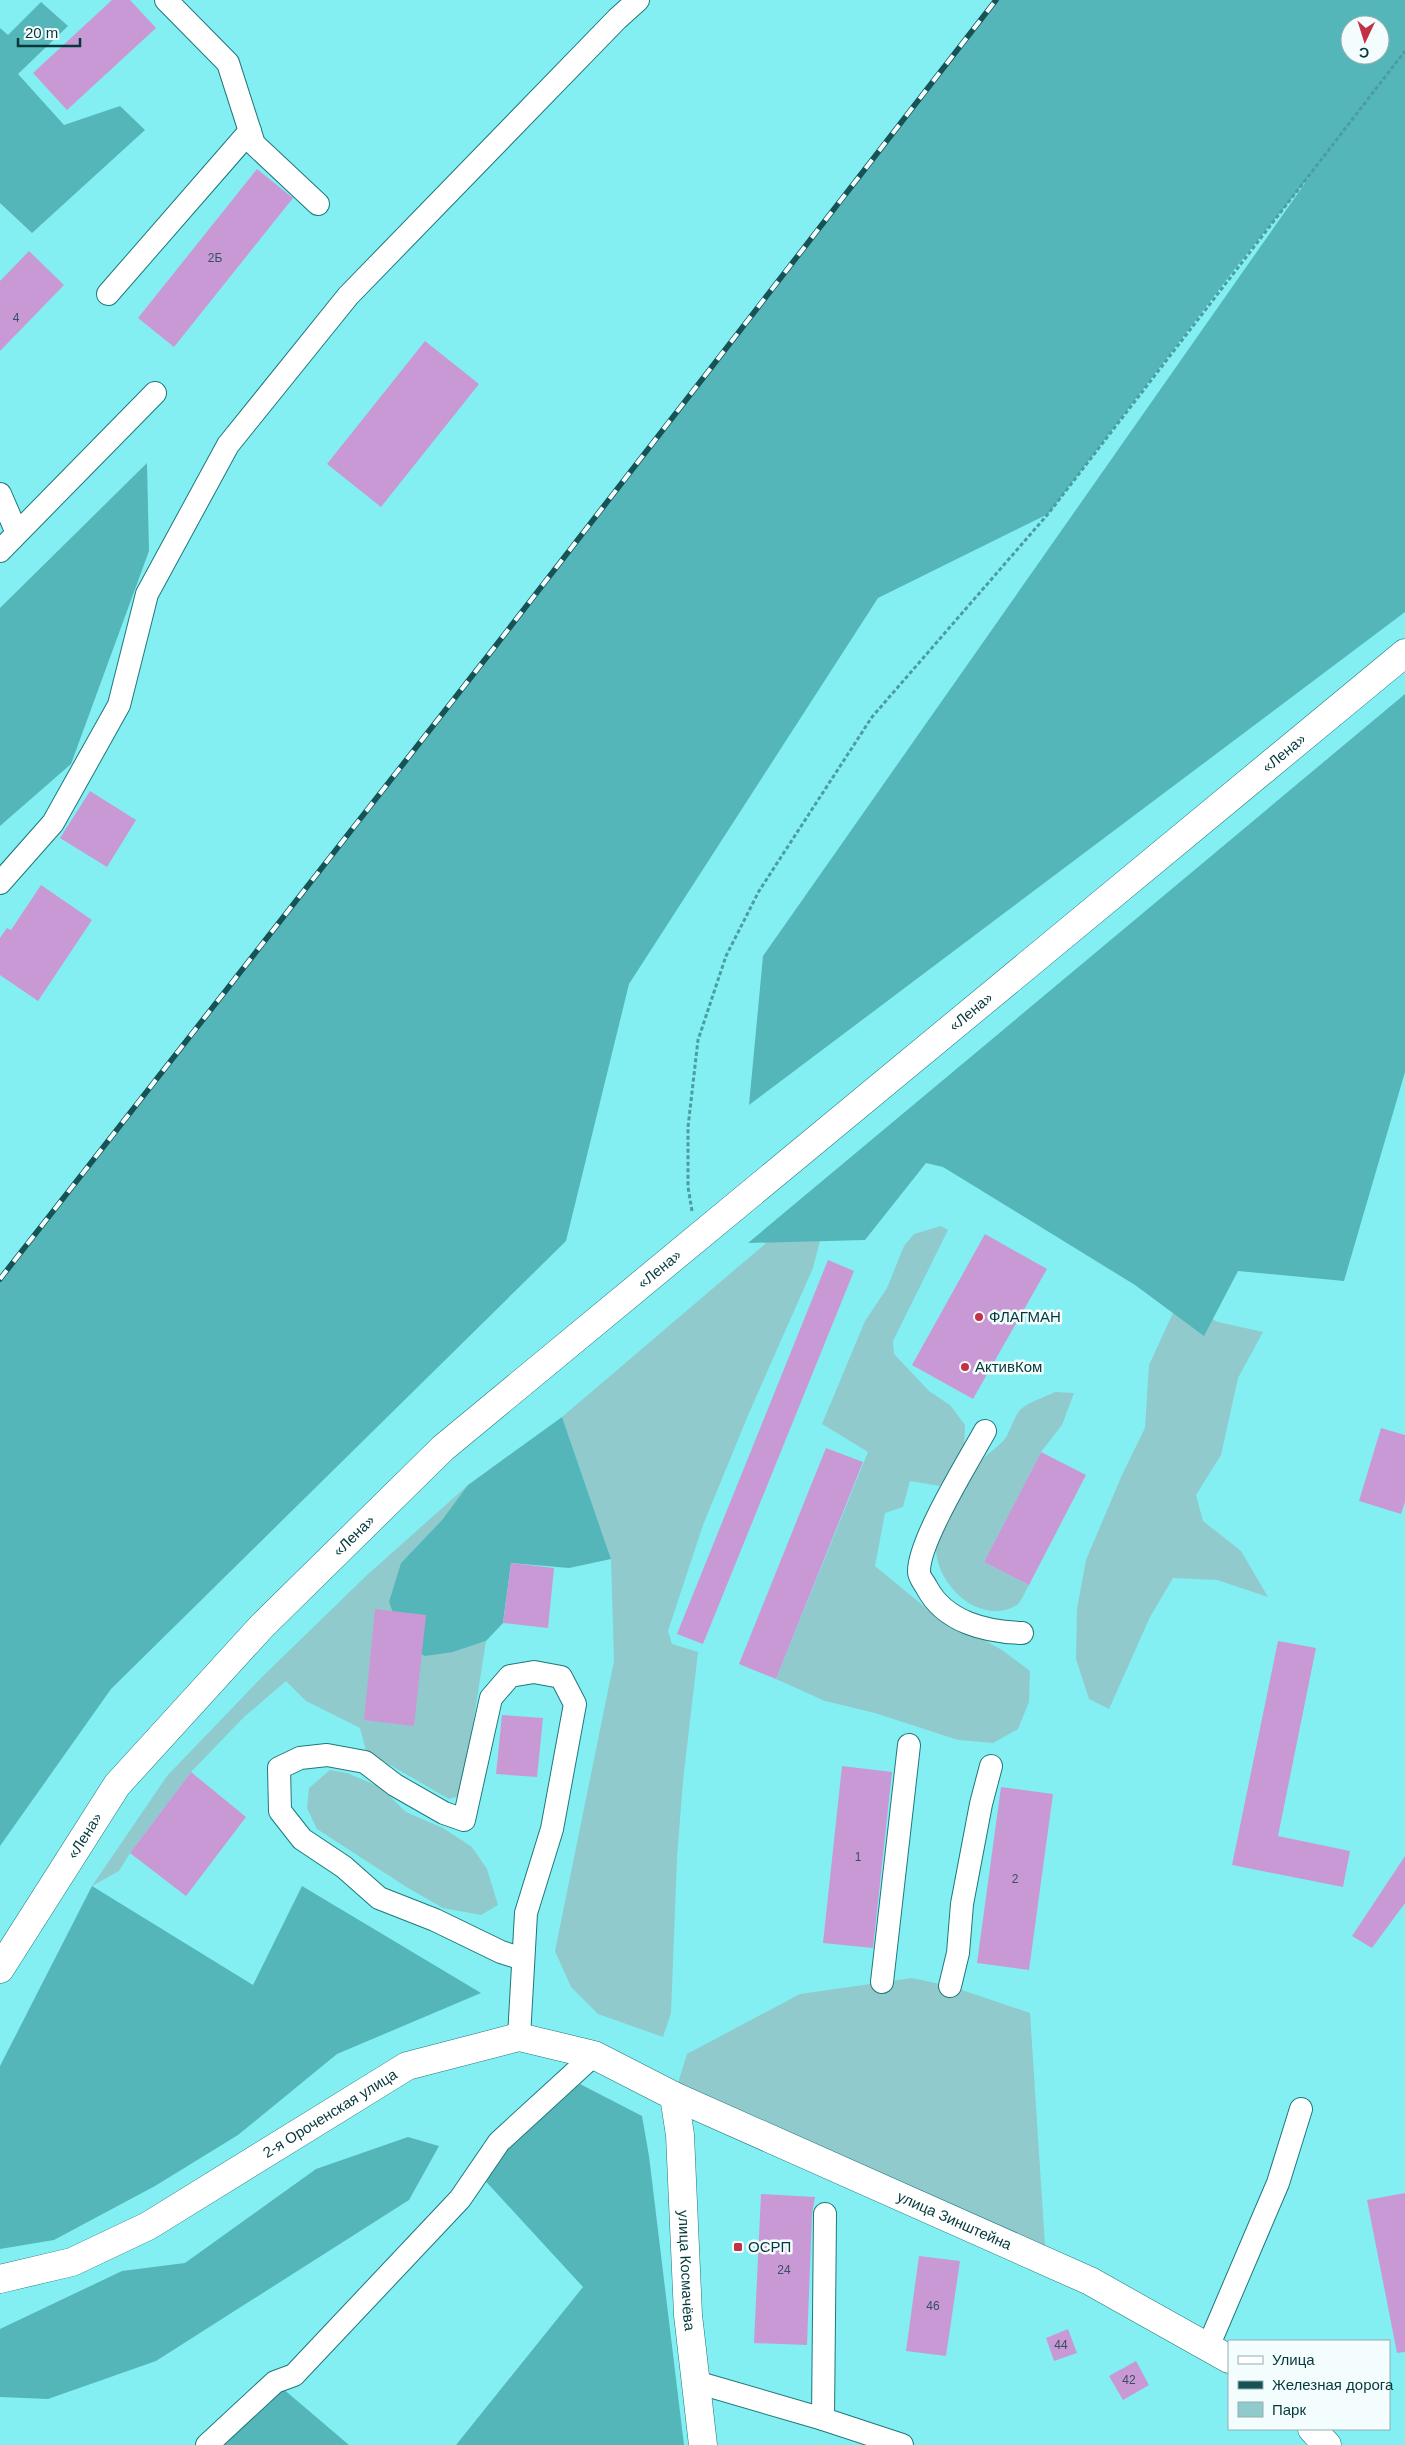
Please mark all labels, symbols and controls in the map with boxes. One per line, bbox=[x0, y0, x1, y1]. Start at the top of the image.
scale bar bbox=[18, 15, 80, 47]
north arrow bbox=[1340, 15, 1390, 65]
text: 20 m bbox=[25, 24, 58, 41]
text: С bbox=[1358, 45, 1370, 61]
house number: 2Б bbox=[208, 251, 222, 265]
house number: 4 bbox=[13, 311, 20, 325]
street label: «Лена» bbox=[1258, 730, 1309, 776]
street label: «Лена» bbox=[945, 988, 996, 1034]
street label: «Лена» bbox=[634, 1246, 684, 1292]
place label: ФЛАГМАН bbox=[989, 1308, 1061, 1325]
marker: ФЛАГМАН bbox=[973, 1311, 985, 1323]
place label: АктивКом bbox=[975, 1358, 1042, 1375]
marker: АктивКом bbox=[959, 1361, 971, 1373]
street label: «Лена» bbox=[329, 1511, 378, 1559]
street label: «Лена» bbox=[63, 1809, 105, 1862]
house number: 1 bbox=[855, 1850, 862, 1864]
house number: 2 bbox=[1012, 1872, 1019, 1886]
street label: 2-я Ороченская улица bbox=[260, 2065, 400, 2161]
street label: улица Зинштейна bbox=[895, 2187, 1015, 2253]
street label: улица Космачёва bbox=[675, 2210, 699, 2332]
place label: ОСРП bbox=[748, 2238, 791, 2255]
marker: ОСРП bbox=[732, 2241, 744, 2253]
house number: 24 bbox=[777, 2263, 791, 2277]
house number: 46 bbox=[926, 2299, 940, 2313]
house number: 44 bbox=[1054, 2338, 1068, 2352]
legend bbox=[1228, 2340, 1390, 2430]
text: Улица bbox=[1272, 2351, 1315, 2368]
house number: 42 bbox=[1122, 2373, 1136, 2387]
text: Железная дорога bbox=[1272, 2376, 1394, 2393]
text: Парк bbox=[1272, 2401, 1306, 2418]

